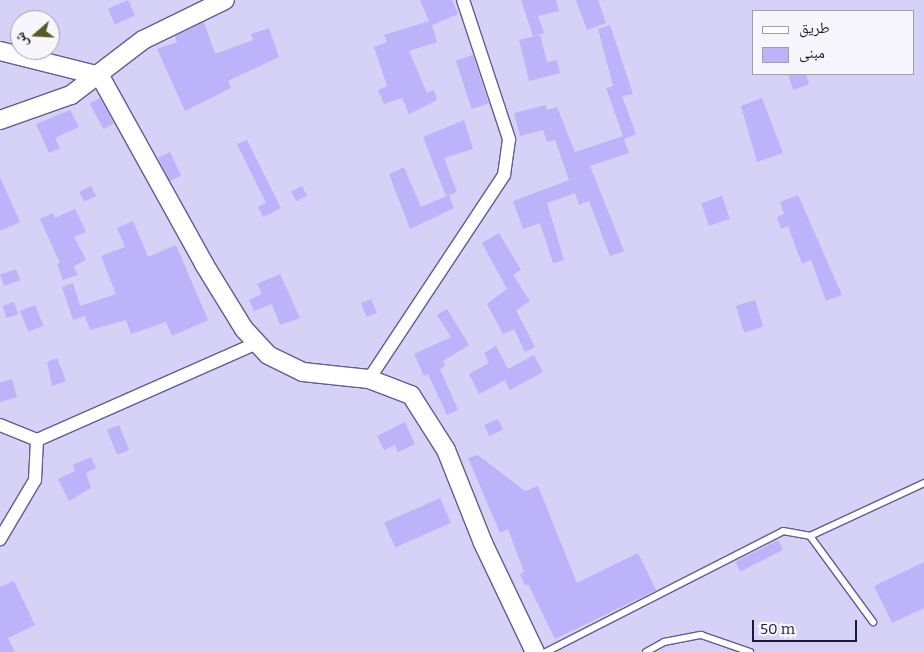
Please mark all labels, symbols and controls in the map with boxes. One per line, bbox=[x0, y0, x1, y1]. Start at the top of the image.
north arrow bbox=[10, 10, 60, 60]
legend bbox=[752, 10, 914, 75]
text: طريق bbox=[799, 19, 830, 37]
text: ش bbox=[11, 30, 32, 50]
text: مبنى bbox=[799, 44, 825, 62]
scale bar bbox=[754, 610, 859, 642]
text: 50 m bbox=[760, 620, 795, 638]

